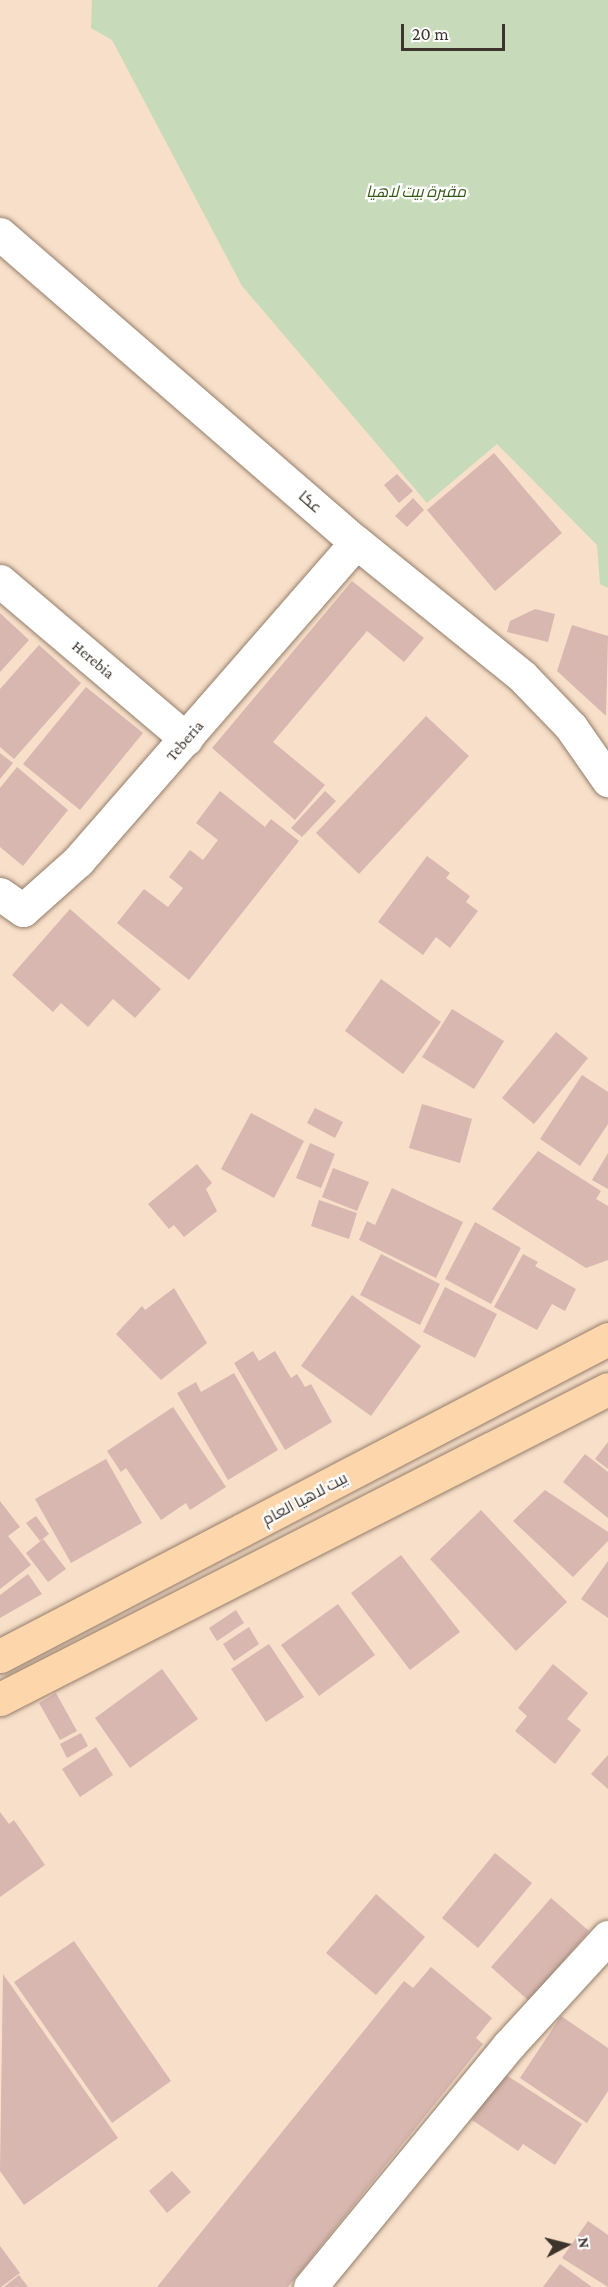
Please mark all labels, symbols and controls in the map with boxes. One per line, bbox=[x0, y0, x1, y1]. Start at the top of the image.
scale bar bbox=[404, 12, 508, 50]
text: 20 m bbox=[412, 24, 449, 44]
park label: مقبرة بيت لاهيا bbox=[366, 182, 466, 202]
street label: عكا bbox=[294, 487, 326, 517]
street label: Herebia bbox=[68, 637, 118, 683]
street label: Teberia bbox=[162, 717, 208, 765]
street label: بيت لاهيا العام bbox=[259, 1468, 351, 1530]
north arrow bbox=[536, 2215, 596, 2275]
text: N bbox=[575, 2236, 593, 2249]

